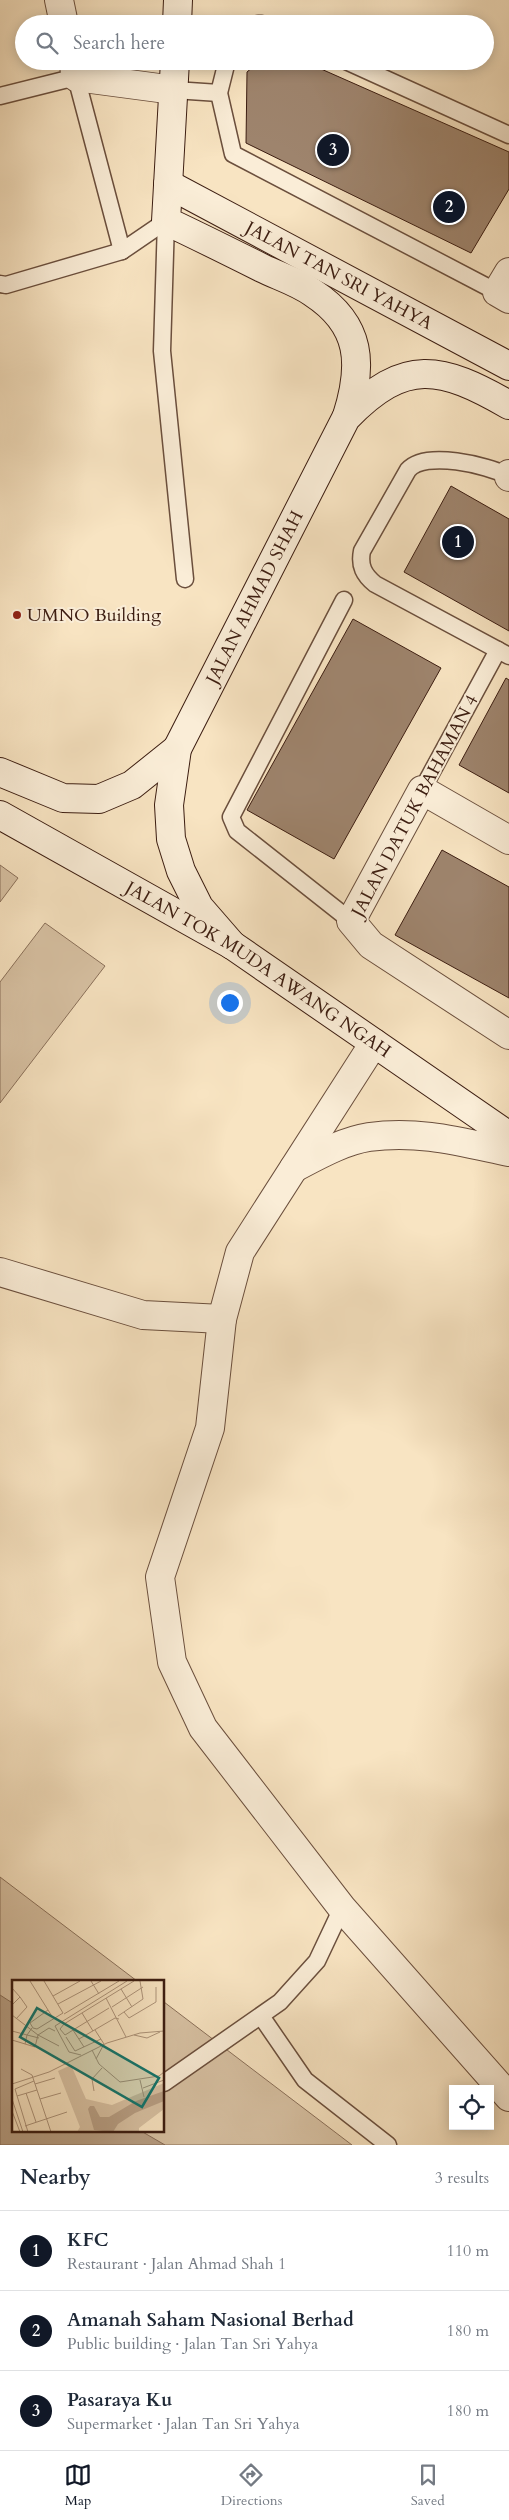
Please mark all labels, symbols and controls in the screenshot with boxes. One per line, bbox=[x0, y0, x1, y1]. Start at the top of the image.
search box bbox=[15, 15, 494, 70]
icon: search bbox=[33, 29, 61, 57]
text: Search here bbox=[73, 30, 165, 56]
pin: 3 bbox=[317, 131, 349, 169]
pin: 2 bbox=[433, 188, 465, 226]
street label: JALAN TAN SRI YAHYA bbox=[238, 214, 437, 336]
street label: JALAN AHMAD SHAH bbox=[198, 506, 309, 691]
pin: 1 bbox=[442, 523, 474, 561]
place label: UMNO Building bbox=[27, 603, 162, 628]
marker: UMNO Building bbox=[11, 609, 23, 621]
street label: JALAN DATUK BAHAMAN 4 bbox=[344, 690, 484, 924]
street label: JALAN TOK MUDA AWANG NGAH bbox=[118, 874, 396, 1064]
your location bbox=[217, 990, 243, 1016]
inset map bbox=[12, 1980, 165, 2132]
map controls bbox=[449, 2085, 494, 2130]
button: locate bbox=[449, 2085, 494, 2130]
text: Nearby bbox=[20, 2163, 91, 2192]
text: 3 results bbox=[435, 2167, 489, 2189]
text: KFC bbox=[67, 2227, 108, 2253]
text: 1 bbox=[32, 2240, 40, 2262]
text: 110 m bbox=[447, 2240, 489, 2262]
text: Restaurant · Jalan Ahmad Shah 1 bbox=[67, 2253, 286, 2275]
text: Amanah Saham Nasional Berhad bbox=[67, 2307, 354, 2333]
text: 2 bbox=[32, 2320, 40, 2342]
text: 180 m bbox=[447, 2320, 489, 2342]
text: Public building · Jalan Tan Sri Yahya bbox=[67, 2333, 318, 2355]
text: Pasaraya Ku bbox=[67, 2387, 172, 2413]
text: 3 bbox=[32, 2400, 40, 2422]
text: 180 m bbox=[447, 2400, 489, 2422]
text: Supermarket · Jalan Tan Sri Yahya bbox=[67, 2413, 300, 2435]
tab: Map bbox=[64, 2461, 92, 2510]
tab: Directions bbox=[221, 2461, 282, 2510]
tab: Saved bbox=[411, 2461, 445, 2510]

